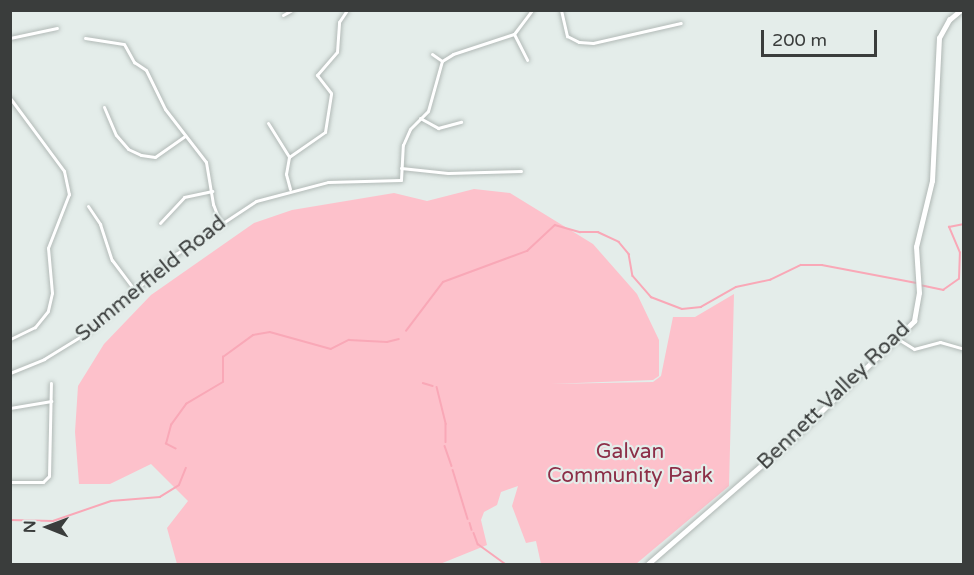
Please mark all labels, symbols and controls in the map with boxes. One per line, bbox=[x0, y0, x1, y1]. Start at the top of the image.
scale bar bbox=[764, 18, 880, 56]
text: 200 m bbox=[772, 29, 827, 51]
street label: Summerfield Road bbox=[71, 211, 231, 347]
street label: Bennett Valley Road bbox=[752, 317, 916, 475]
park label: Galvan Community Park bbox=[547, 439, 713, 489]
north arrow bbox=[18, 497, 78, 557]
text: N bbox=[20, 520, 40, 533]

